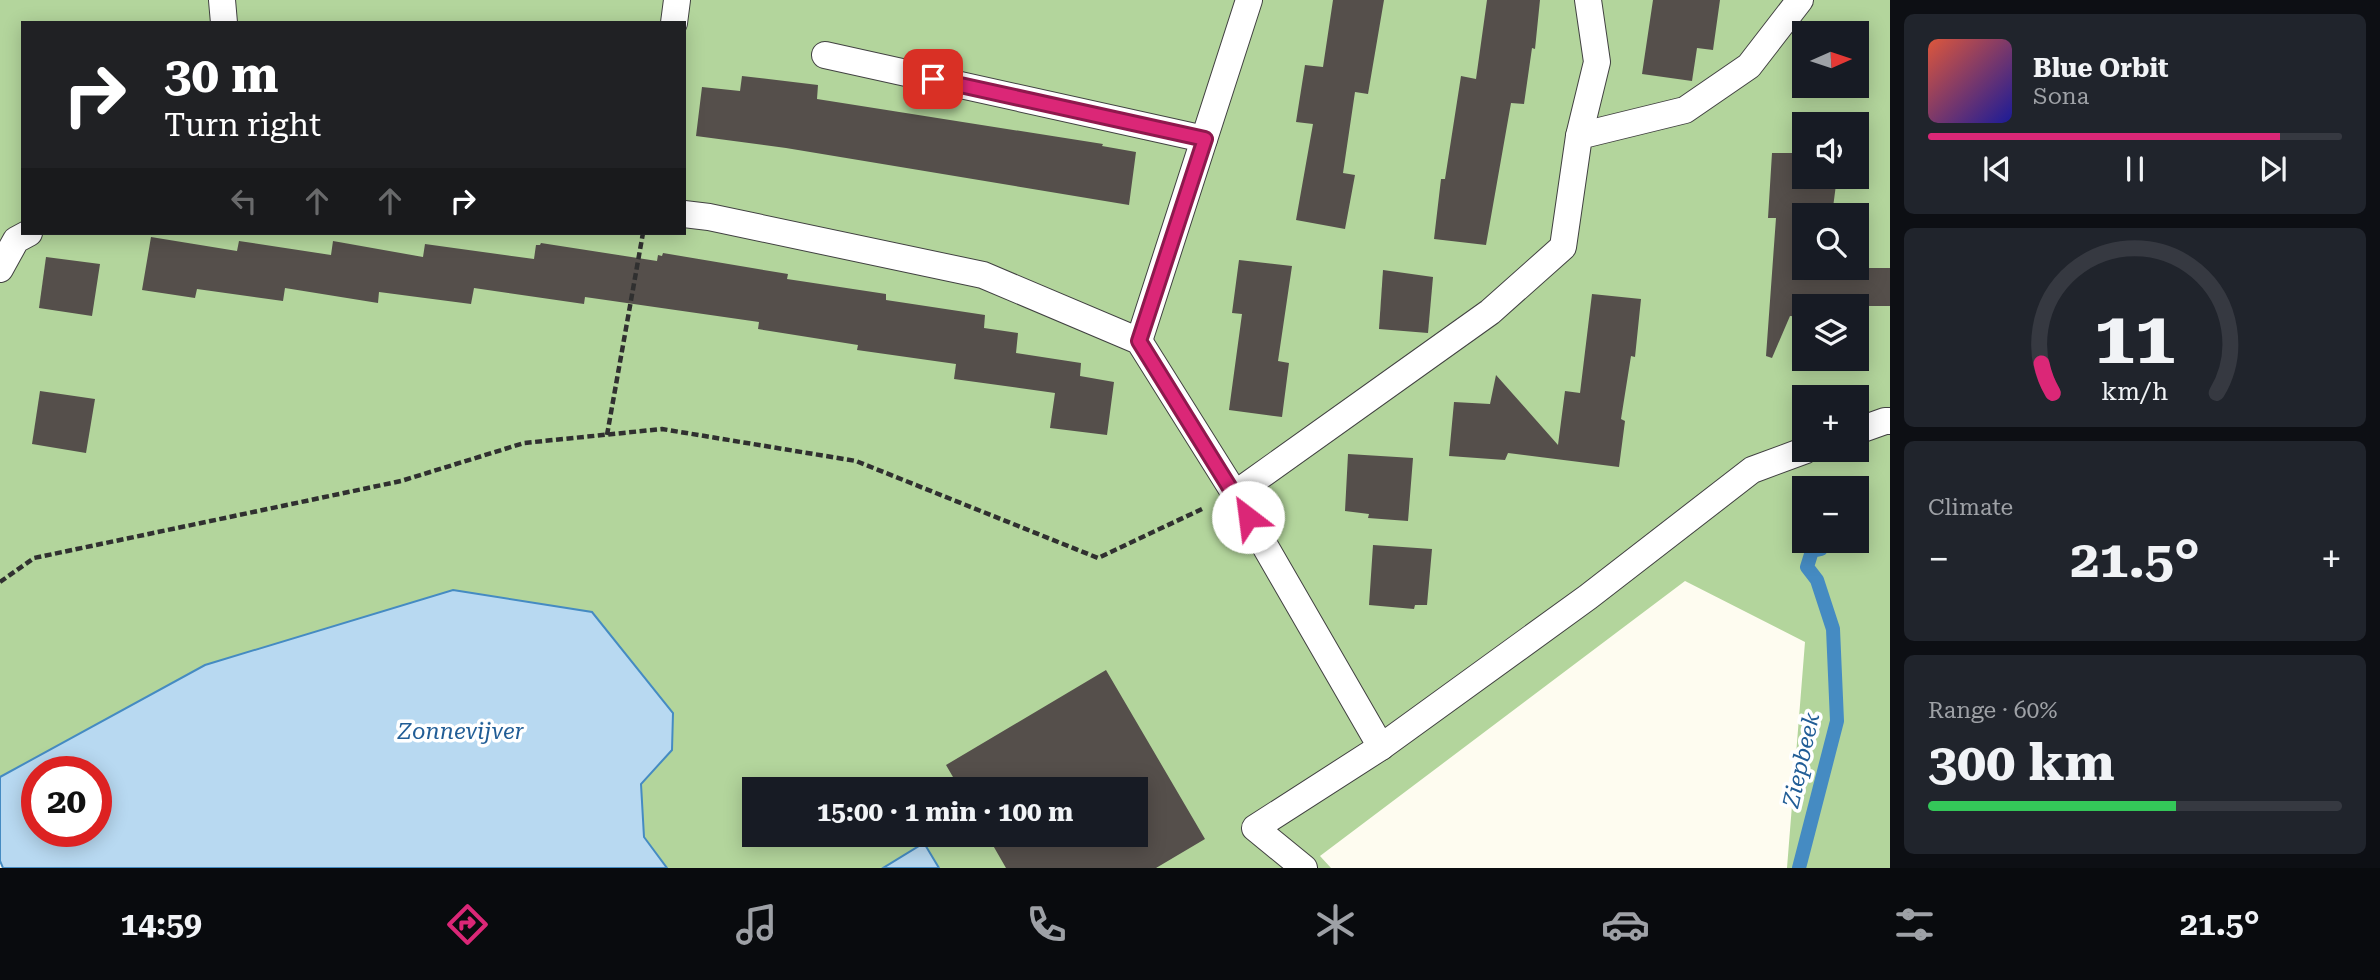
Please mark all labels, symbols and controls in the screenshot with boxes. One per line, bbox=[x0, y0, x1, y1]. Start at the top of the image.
north arrow bbox=[1792, 21, 1869, 98]
map controls bbox=[1792, 21, 1869, 553]
text: 30 m bbox=[164, 47, 279, 104]
icon: right bbox=[49, 49, 140, 140]
pin bbox=[903, 49, 963, 109]
text: Blue Orbit bbox=[2033, 53, 2169, 83]
icon: arrive bbox=[914, 60, 952, 98]
text: Sona bbox=[2033, 83, 2089, 110]
text: Turn right bbox=[164, 106, 321, 144]
button: sound bbox=[1792, 112, 1869, 189]
icon: previous bbox=[1978, 150, 2016, 188]
icon: pause bbox=[2116, 150, 2154, 188]
icon: next bbox=[2254, 150, 2292, 188]
icon: left bbox=[225, 182, 263, 220]
icon: ahead bbox=[298, 182, 336, 220]
icon: ahead bbox=[371, 182, 409, 220]
icon: right bbox=[444, 182, 482, 220]
button: search bbox=[1792, 203, 1869, 280]
button: layers bbox=[1792, 294, 1869, 371]
text: 11 bbox=[2094, 297, 2176, 382]
text: km/h bbox=[2102, 377, 2168, 406]
button: + bbox=[1792, 385, 1869, 462]
button: − bbox=[1792, 476, 1869, 553]
position arrow bbox=[1211, 480, 1285, 554]
text: Climate bbox=[1928, 494, 2013, 521]
text: 21.5° bbox=[2070, 529, 2200, 590]
text: − bbox=[1928, 537, 1949, 581]
text: + bbox=[2321, 537, 2342, 581]
text: Range · 60% bbox=[1928, 697, 2057, 724]
water label: Ziepbeek bbox=[1777, 710, 1826, 811]
water label: Zonnevijver bbox=[397, 718, 525, 745]
text: 300 km bbox=[1928, 732, 2115, 793]
speed limit sign: 20 bbox=[21, 756, 112, 847]
text: 15:00 · 1 min · 100 m bbox=[817, 797, 1073, 827]
icon: directions bbox=[443, 900, 492, 949]
icon: music bbox=[732, 900, 781, 949]
icon: phone bbox=[1022, 900, 1071, 949]
icon: climate bbox=[1311, 900, 1360, 949]
icon: car bbox=[1601, 900, 1650, 949]
icon: filters bbox=[1890, 900, 1939, 949]
text: 14:59 bbox=[120, 905, 202, 943]
text: 21.5° bbox=[2180, 905, 2260, 943]

